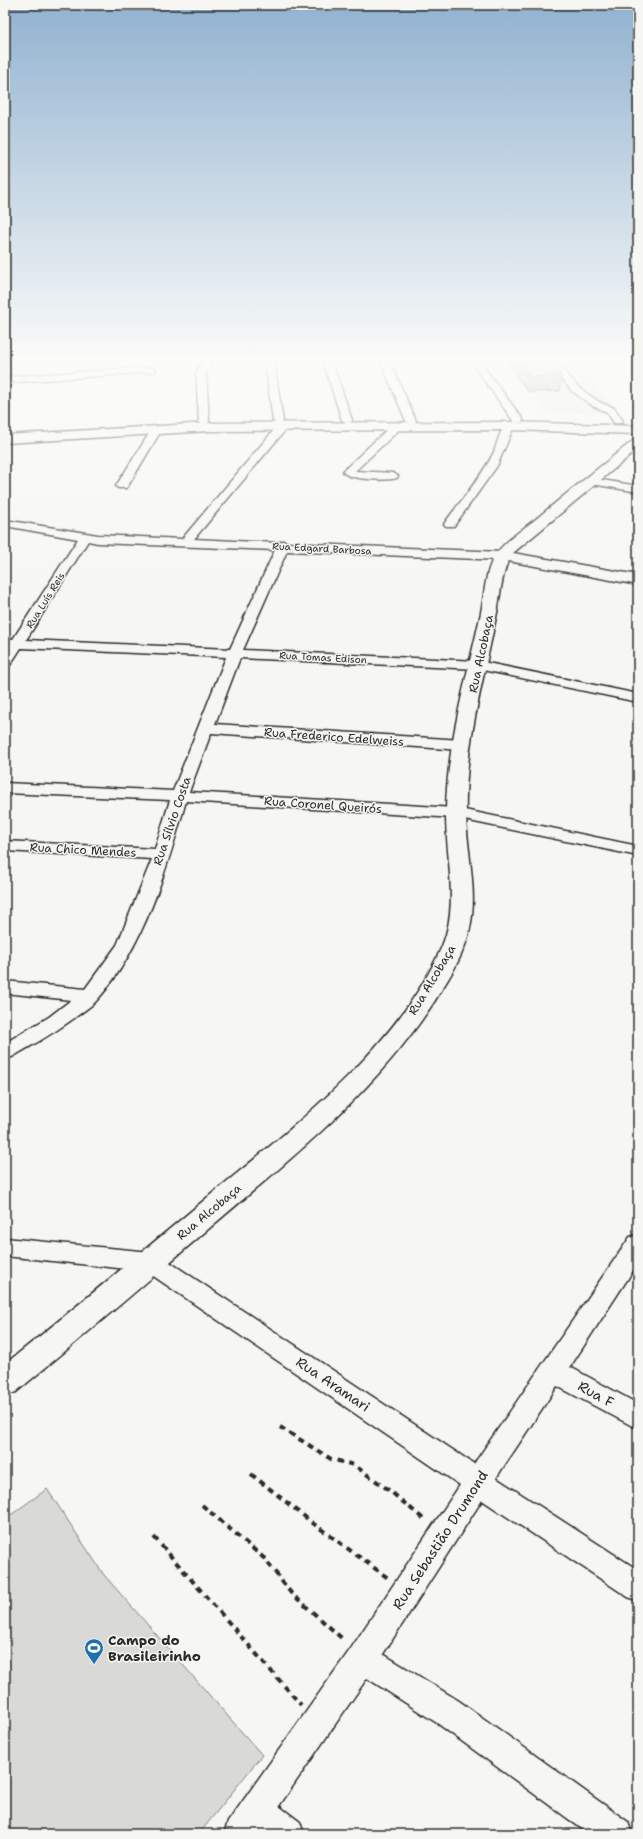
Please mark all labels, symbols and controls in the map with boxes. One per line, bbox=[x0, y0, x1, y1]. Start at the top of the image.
street label: Rua Edgard Barbosa bbox=[272, 539, 373, 558]
street label: Rua Luís Reis bbox=[23, 570, 68, 631]
street label: Rua Alcobaça bbox=[465, 613, 497, 694]
street label: Rua Tomas Edison bbox=[279, 649, 367, 666]
street label: Rua Frederico Edelweiss bbox=[263, 724, 405, 750]
street label: Rua Sílvio Costa bbox=[149, 774, 195, 868]
street label: Rua Coronel Queirós bbox=[264, 793, 383, 817]
street label: Rua Chico Mendes bbox=[29, 839, 137, 861]
street label: Rua Alcobaça bbox=[405, 941, 460, 1018]
street label: Rua Alcobaça bbox=[173, 1180, 245, 1244]
street label: Rua Aramari bbox=[292, 1353, 374, 1415]
street label: Rua F bbox=[575, 1377, 617, 1411]
street label: Rua Sebastião Drumond bbox=[388, 1467, 492, 1613]
place label: Campo do Brasileirinho bbox=[108, 1631, 201, 1665]
sports icon: Campo do Brasileirinho bbox=[83, 1637, 105, 1665]

